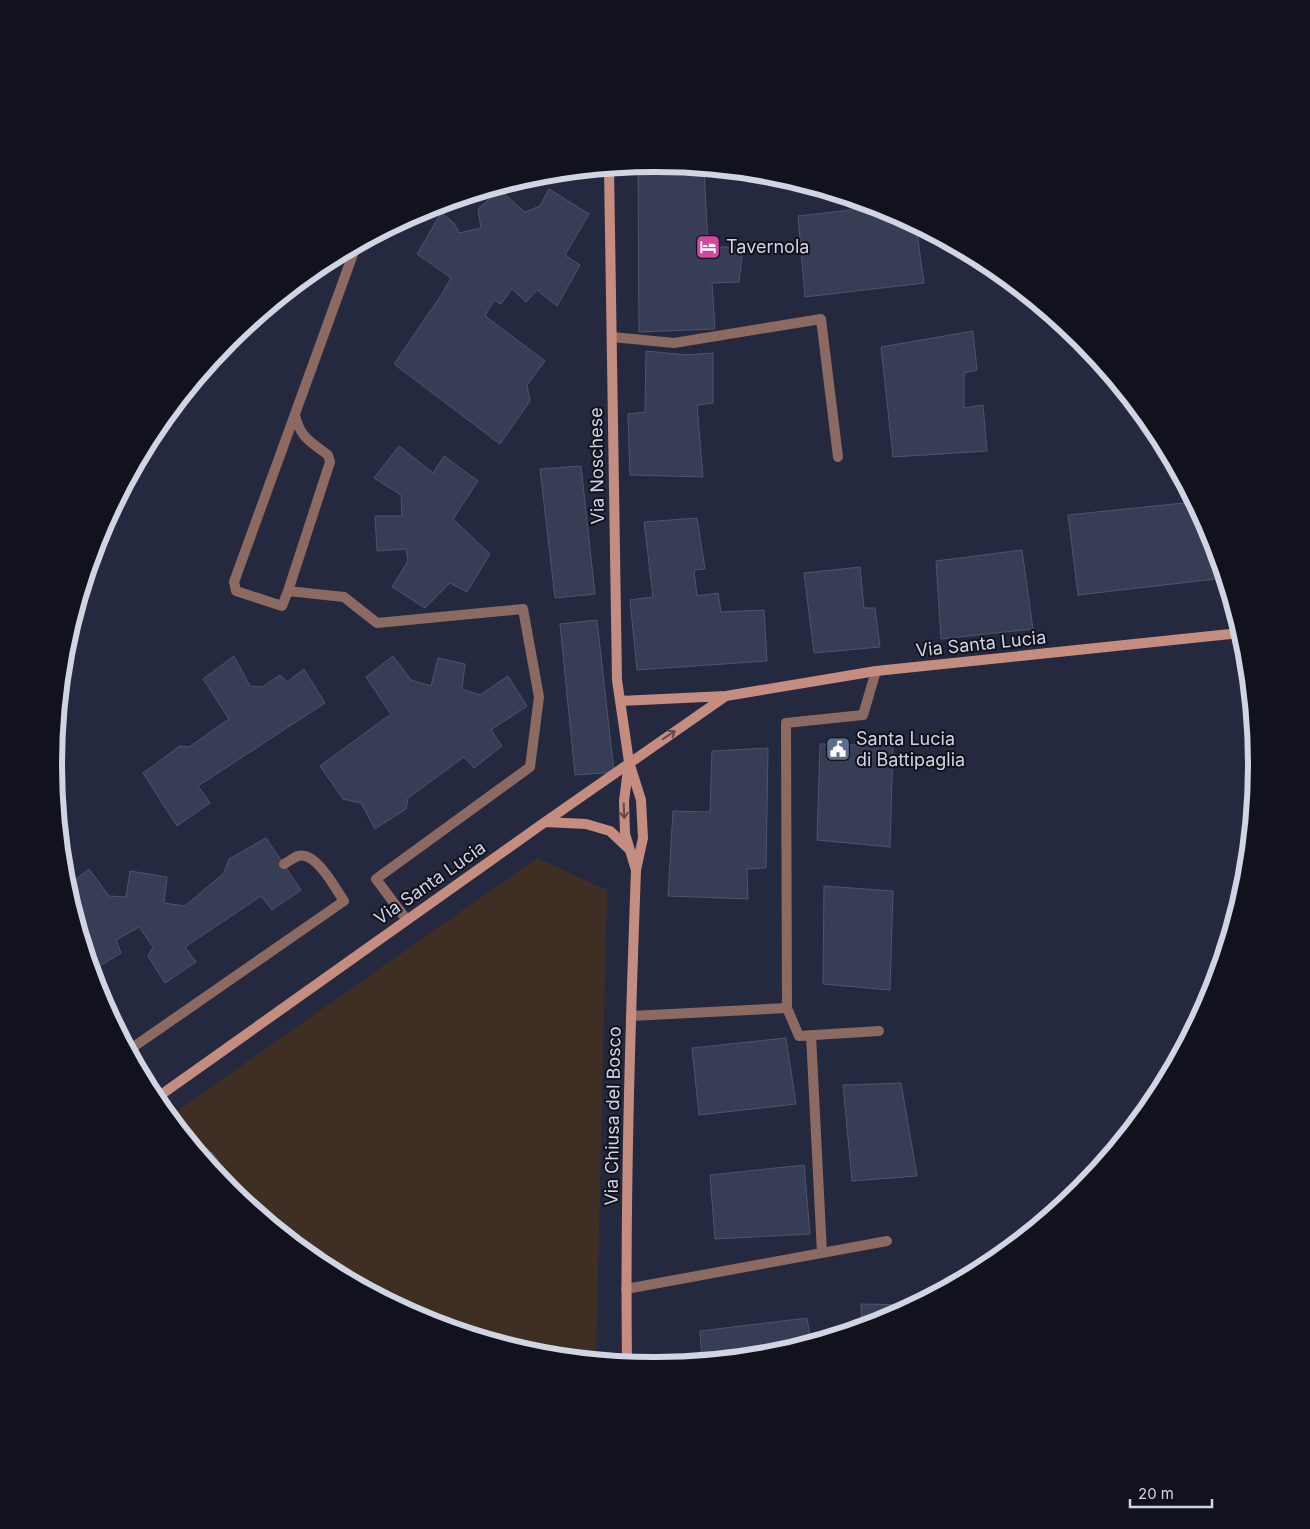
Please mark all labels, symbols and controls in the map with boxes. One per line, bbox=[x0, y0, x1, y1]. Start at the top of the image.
hotel icon: Tavernola bbox=[695, 234, 721, 260]
place label: Tavernola bbox=[726, 236, 809, 257]
street label: Via Noschese bbox=[585, 407, 608, 525]
street label: Via Santa Lucia bbox=[915, 626, 1047, 661]
place label: Santa Lucia di Battipaglia bbox=[856, 728, 965, 770]
one-way arrow bbox=[662, 730, 676, 740]
public building icon: Santa Lucia di Battipaglia bbox=[825, 736, 851, 762]
one-way arrow bbox=[620, 802, 629, 818]
street label: Via Santa Lucia bbox=[370, 836, 489, 929]
street label: Via Chiusa del Bosco bbox=[600, 1026, 625, 1206]
scale bar bbox=[1130, 1476, 1212, 1508]
text: 20 m bbox=[1138, 1484, 1174, 1503]

